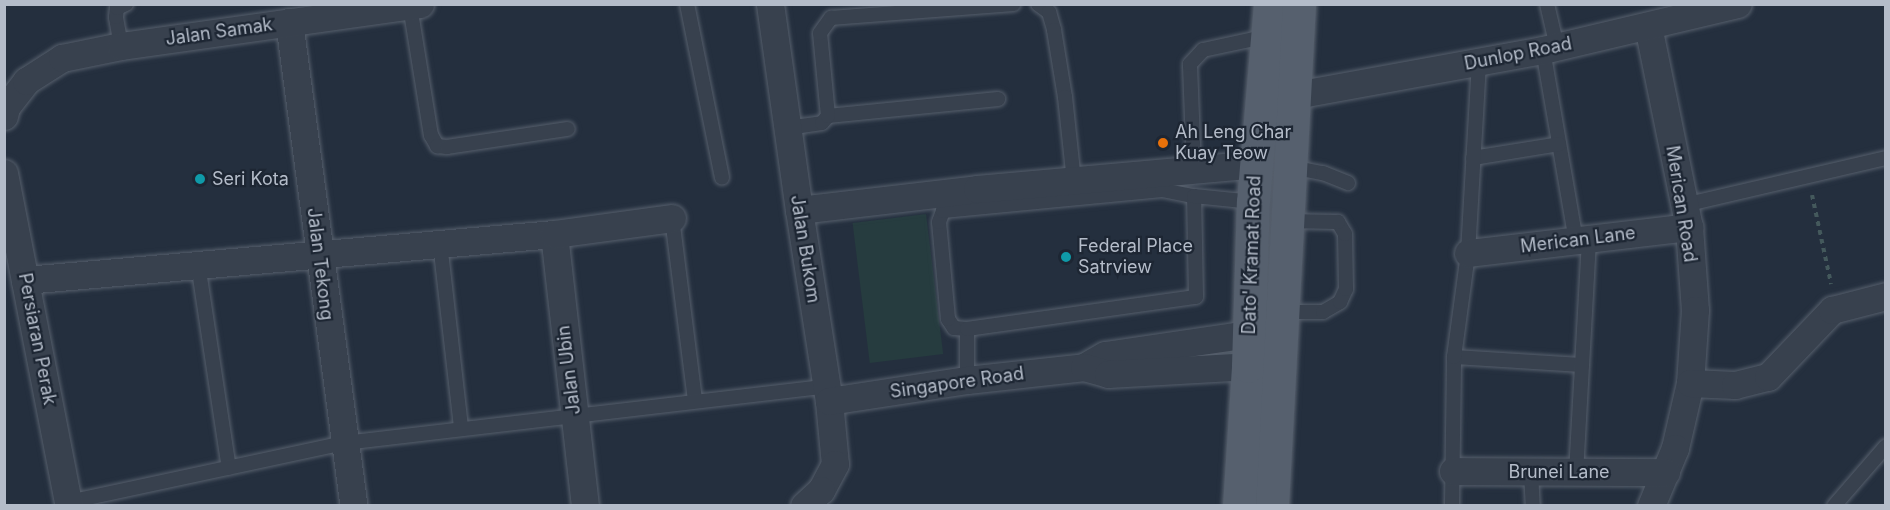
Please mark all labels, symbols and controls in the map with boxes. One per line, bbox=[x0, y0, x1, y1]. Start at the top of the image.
street label: Jalan Samak bbox=[164, 14, 274, 50]
street label: Dunlop Road bbox=[1462, 33, 1574, 75]
place label: Ah Leng Char Kuay Teow bbox=[1175, 122, 1291, 164]
marker: Ah Leng Char Kuay Teow bbox=[1156, 136, 1170, 150]
street label: Merican Road bbox=[1661, 144, 1701, 264]
place label: Seri Kota bbox=[212, 168, 289, 190]
marker: Seri Kota bbox=[193, 172, 207, 186]
street label: Dato' Kramat Road bbox=[1238, 175, 1266, 335]
street label: Jalan Bukom bbox=[786, 193, 824, 305]
street label: Jalan Tekong bbox=[302, 207, 338, 321]
street label: Merican Lane bbox=[1519, 222, 1637, 258]
place label: Federal Place Satrview bbox=[1078, 236, 1193, 278]
marker: Federal Place Satrview bbox=[1059, 250, 1073, 264]
street label: Persiaran Perak bbox=[14, 271, 60, 407]
street label: Jalan Ubin bbox=[553, 324, 585, 416]
street label: Singapore Road bbox=[889, 363, 1025, 403]
street label: Brunei Lane bbox=[1508, 461, 1610, 483]

